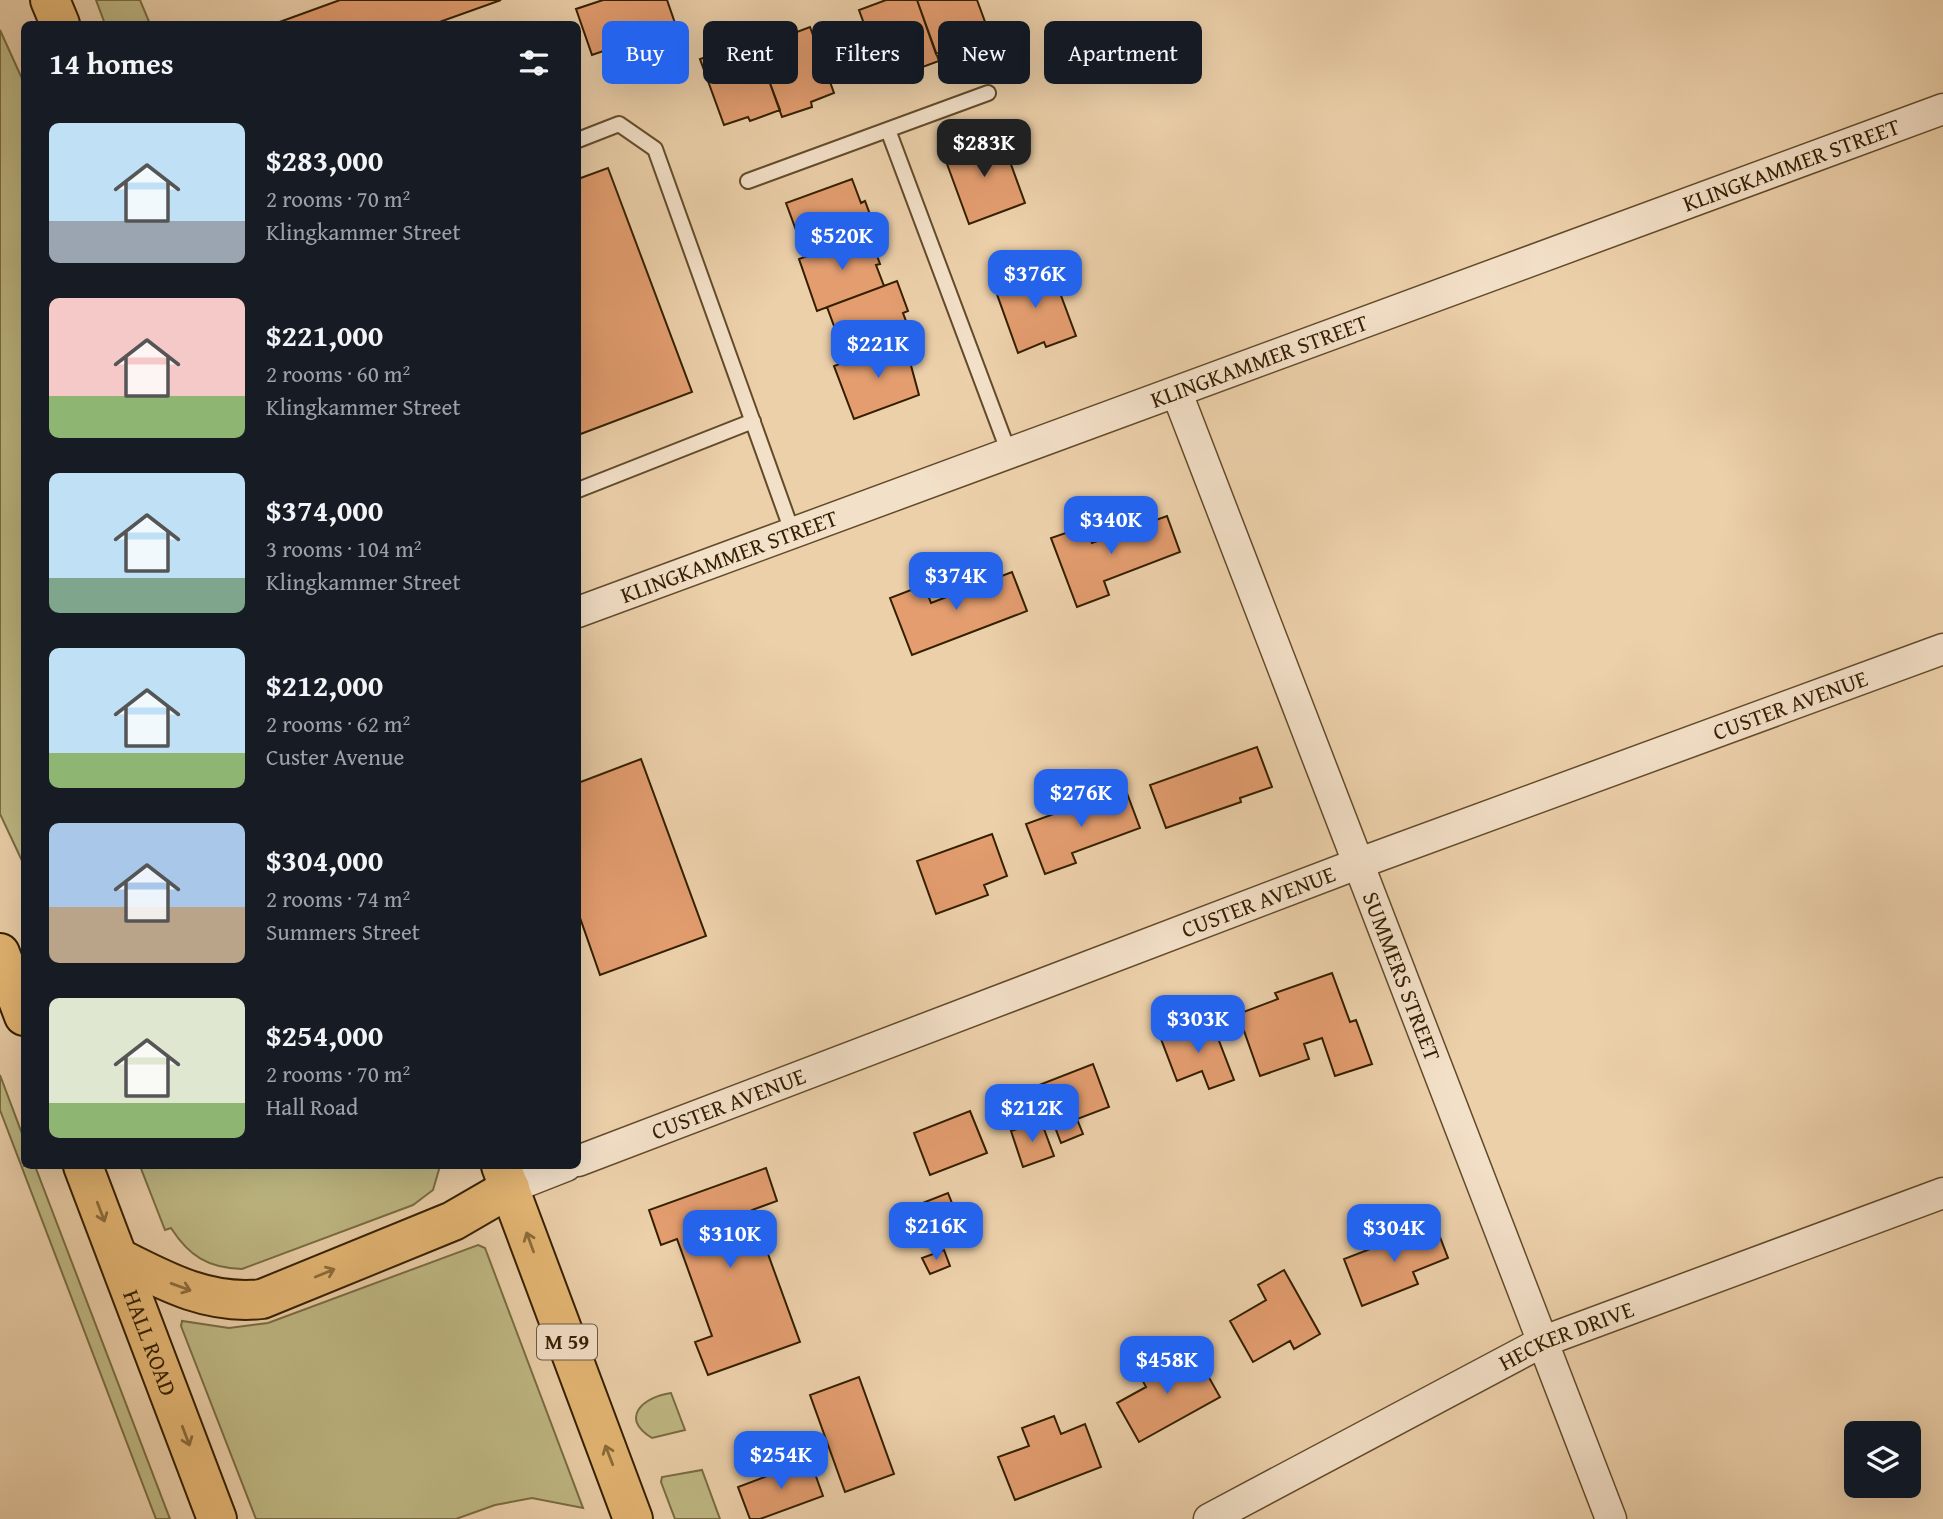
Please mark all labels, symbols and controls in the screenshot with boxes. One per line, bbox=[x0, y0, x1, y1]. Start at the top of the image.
chip: Buy bbox=[602, 21, 689, 84]
chip: Rent bbox=[703, 21, 798, 84]
chip: Filters bbox=[812, 21, 924, 84]
chip: New bbox=[938, 21, 1030, 84]
chip: Apartment bbox=[1044, 21, 1202, 84]
text: 14 homes bbox=[49, 41, 174, 85]
icon: filters bbox=[515, 44, 553, 82]
street label: KLINGKAMMER STREET bbox=[1678, 109, 1904, 220]
pin: $283K bbox=[935, 120, 1033, 179]
text: $283K bbox=[953, 125, 1015, 158]
text: $283,000 bbox=[266, 138, 383, 182]
icon: home bbox=[105, 151, 189, 235]
text: 2 rooms · 70 m² bbox=[266, 182, 410, 215]
pin: $520K bbox=[793, 212, 891, 272]
text: Klingkammer Street bbox=[266, 215, 461, 248]
text: $520K bbox=[811, 218, 873, 251]
pin: $376K bbox=[986, 250, 1084, 310]
text: $376K bbox=[1004, 256, 1066, 289]
street label: KLINGKAMMER STREET bbox=[1146, 305, 1372, 416]
text: $221,000 bbox=[266, 313, 383, 357]
pin: $221K bbox=[829, 320, 927, 380]
icon: home bbox=[105, 326, 189, 410]
text: $221K bbox=[847, 326, 909, 359]
text: 2 rooms · 60 m² bbox=[266, 357, 410, 390]
text: Klingkammer Street bbox=[266, 390, 461, 423]
text: $374,000 bbox=[266, 488, 383, 532]
pin: $340K bbox=[1062, 496, 1160, 556]
icon: home bbox=[105, 501, 189, 585]
street label: KLINGKAMMER STREET bbox=[616, 501, 842, 611]
text: $340K bbox=[1080, 502, 1142, 535]
text: 3 rooms · 104 m² bbox=[266, 532, 421, 565]
pin: $374K bbox=[907, 552, 1005, 612]
text: $374K bbox=[925, 558, 987, 591]
text: Klingkammer Street bbox=[266, 565, 461, 598]
street label: CUSTER AVENUE bbox=[1708, 661, 1872, 748]
text: $212,000 bbox=[266, 663, 383, 707]
icon: home bbox=[105, 676, 189, 760]
text: 2 rooms · 62 m² bbox=[266, 707, 410, 740]
text: Custer Avenue bbox=[266, 740, 404, 773]
pin: $276K bbox=[1032, 770, 1130, 829]
text: $276K bbox=[1050, 775, 1112, 808]
text: $304,000 bbox=[266, 838, 383, 882]
icon: home bbox=[105, 851, 189, 935]
street label: CUSTER AVENUE bbox=[1176, 857, 1340, 946]
text: 2 rooms · 74 m² bbox=[266, 882, 410, 915]
street label: SUMMERS STREET bbox=[1355, 887, 1450, 1065]
text: Summers Street bbox=[266, 915, 420, 948]
pin: $303K bbox=[1149, 996, 1247, 1055]
text: $303K bbox=[1167, 1001, 1229, 1034]
text: $254,000 bbox=[266, 1013, 383, 1057]
icon: home bbox=[105, 1026, 189, 1110]
text: 2 rooms · 70 m² bbox=[266, 1057, 410, 1090]
street label: CUSTER AVENUE bbox=[646, 1059, 810, 1148]
pin: $212K bbox=[983, 1084, 1081, 1144]
text: Hall Road bbox=[266, 1090, 358, 1123]
text: $212K bbox=[1001, 1090, 1063, 1123]
one-way arrow bbox=[96, 1200, 109, 1222]
pin: $216K bbox=[887, 1202, 985, 1262]
pin: $304K bbox=[1345, 1204, 1443, 1264]
text: $216K bbox=[905, 1208, 967, 1241]
pin: $310K bbox=[681, 1210, 779, 1270]
text: $304K bbox=[1363, 1210, 1425, 1243]
text: $310K bbox=[699, 1216, 761, 1249]
one-way arrow bbox=[522, 1232, 535, 1254]
one-way arrow bbox=[314, 1266, 335, 1279]
one-way arrow bbox=[169, 1282, 191, 1295]
street label: HALL ROAD bbox=[115, 1285, 186, 1400]
street label: HECKER DRIVE bbox=[1492, 1292, 1638, 1378]
road number: M 59 bbox=[537, 1324, 597, 1360]
pin: $458K bbox=[1118, 1336, 1216, 1396]
text: $458K bbox=[1136, 1342, 1198, 1375]
map controls bbox=[1844, 1421, 1921, 1498]
button: layers bbox=[1844, 1421, 1921, 1498]
one-way arrow bbox=[181, 1425, 194, 1447]
pin: $254K bbox=[732, 1432, 830, 1491]
text: $254K bbox=[750, 1437, 812, 1470]
one-way arrow bbox=[602, 1445, 615, 1467]

